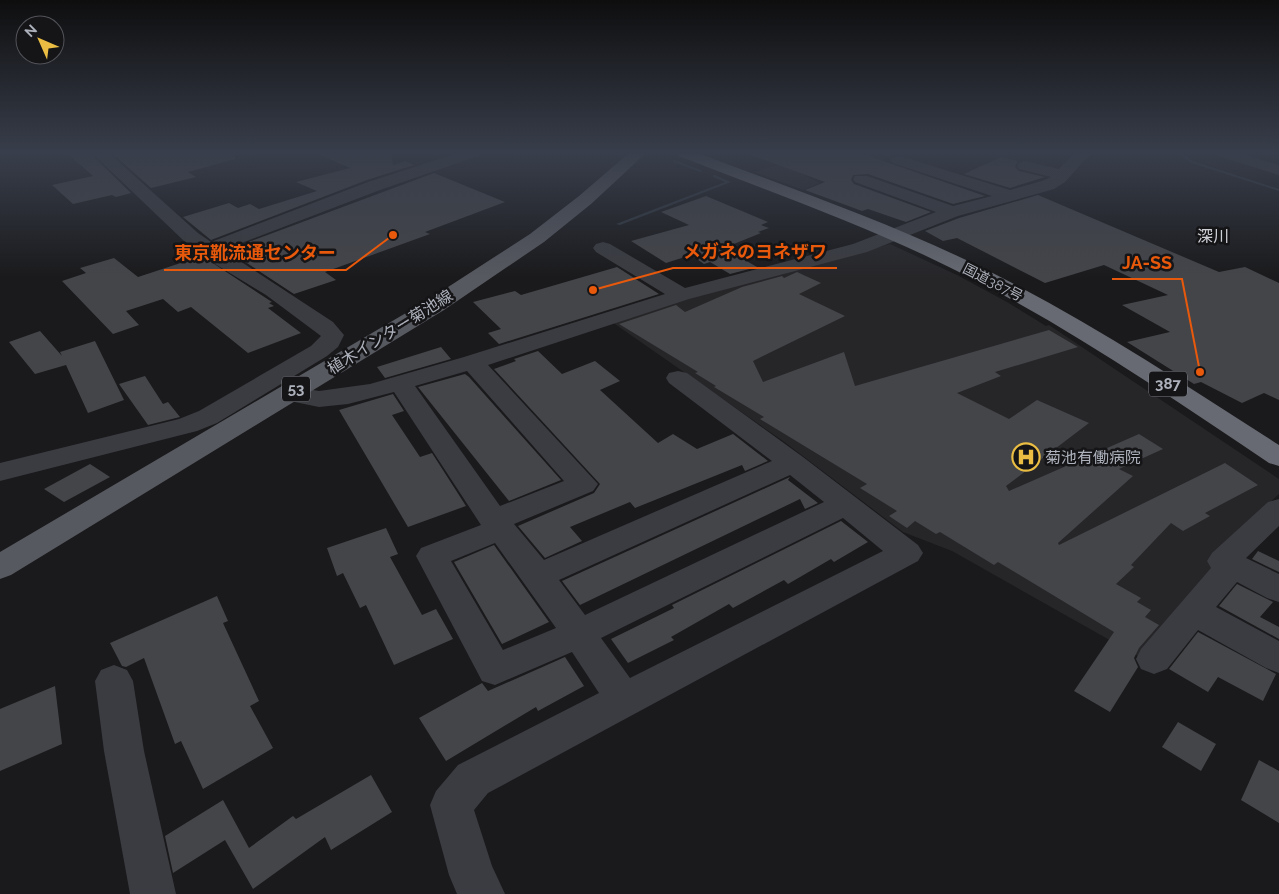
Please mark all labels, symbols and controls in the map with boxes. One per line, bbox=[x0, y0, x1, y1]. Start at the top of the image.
north arrow bbox=[15, 15, 65, 65]
text: N bbox=[21, 21, 40, 40]
district label: 深川 bbox=[1197, 227, 1229, 246]
callout: メガネのヨネザワ bbox=[673, 235, 837, 268]
callout: 東京靴流通センター bbox=[164, 237, 346, 270]
text: メガネのヨネザワ bbox=[683, 241, 827, 262]
text: 東京靴流通センター bbox=[174, 242, 336, 263]
callout: JA-SS bbox=[1112, 246, 1182, 279]
text: JA-SS bbox=[1122, 252, 1172, 273]
street label: 国道387号 bbox=[960, 260, 1026, 304]
street label: 植木インター菊池線 bbox=[324, 286, 456, 378]
road number: 387 bbox=[1149, 372, 1187, 396]
road number: 53 bbox=[282, 376, 310, 402]
hospital icon: 菊池有働病院 bbox=[1011, 442, 1041, 472]
place label: 菊池有働病院 bbox=[1045, 448, 1141, 467]

